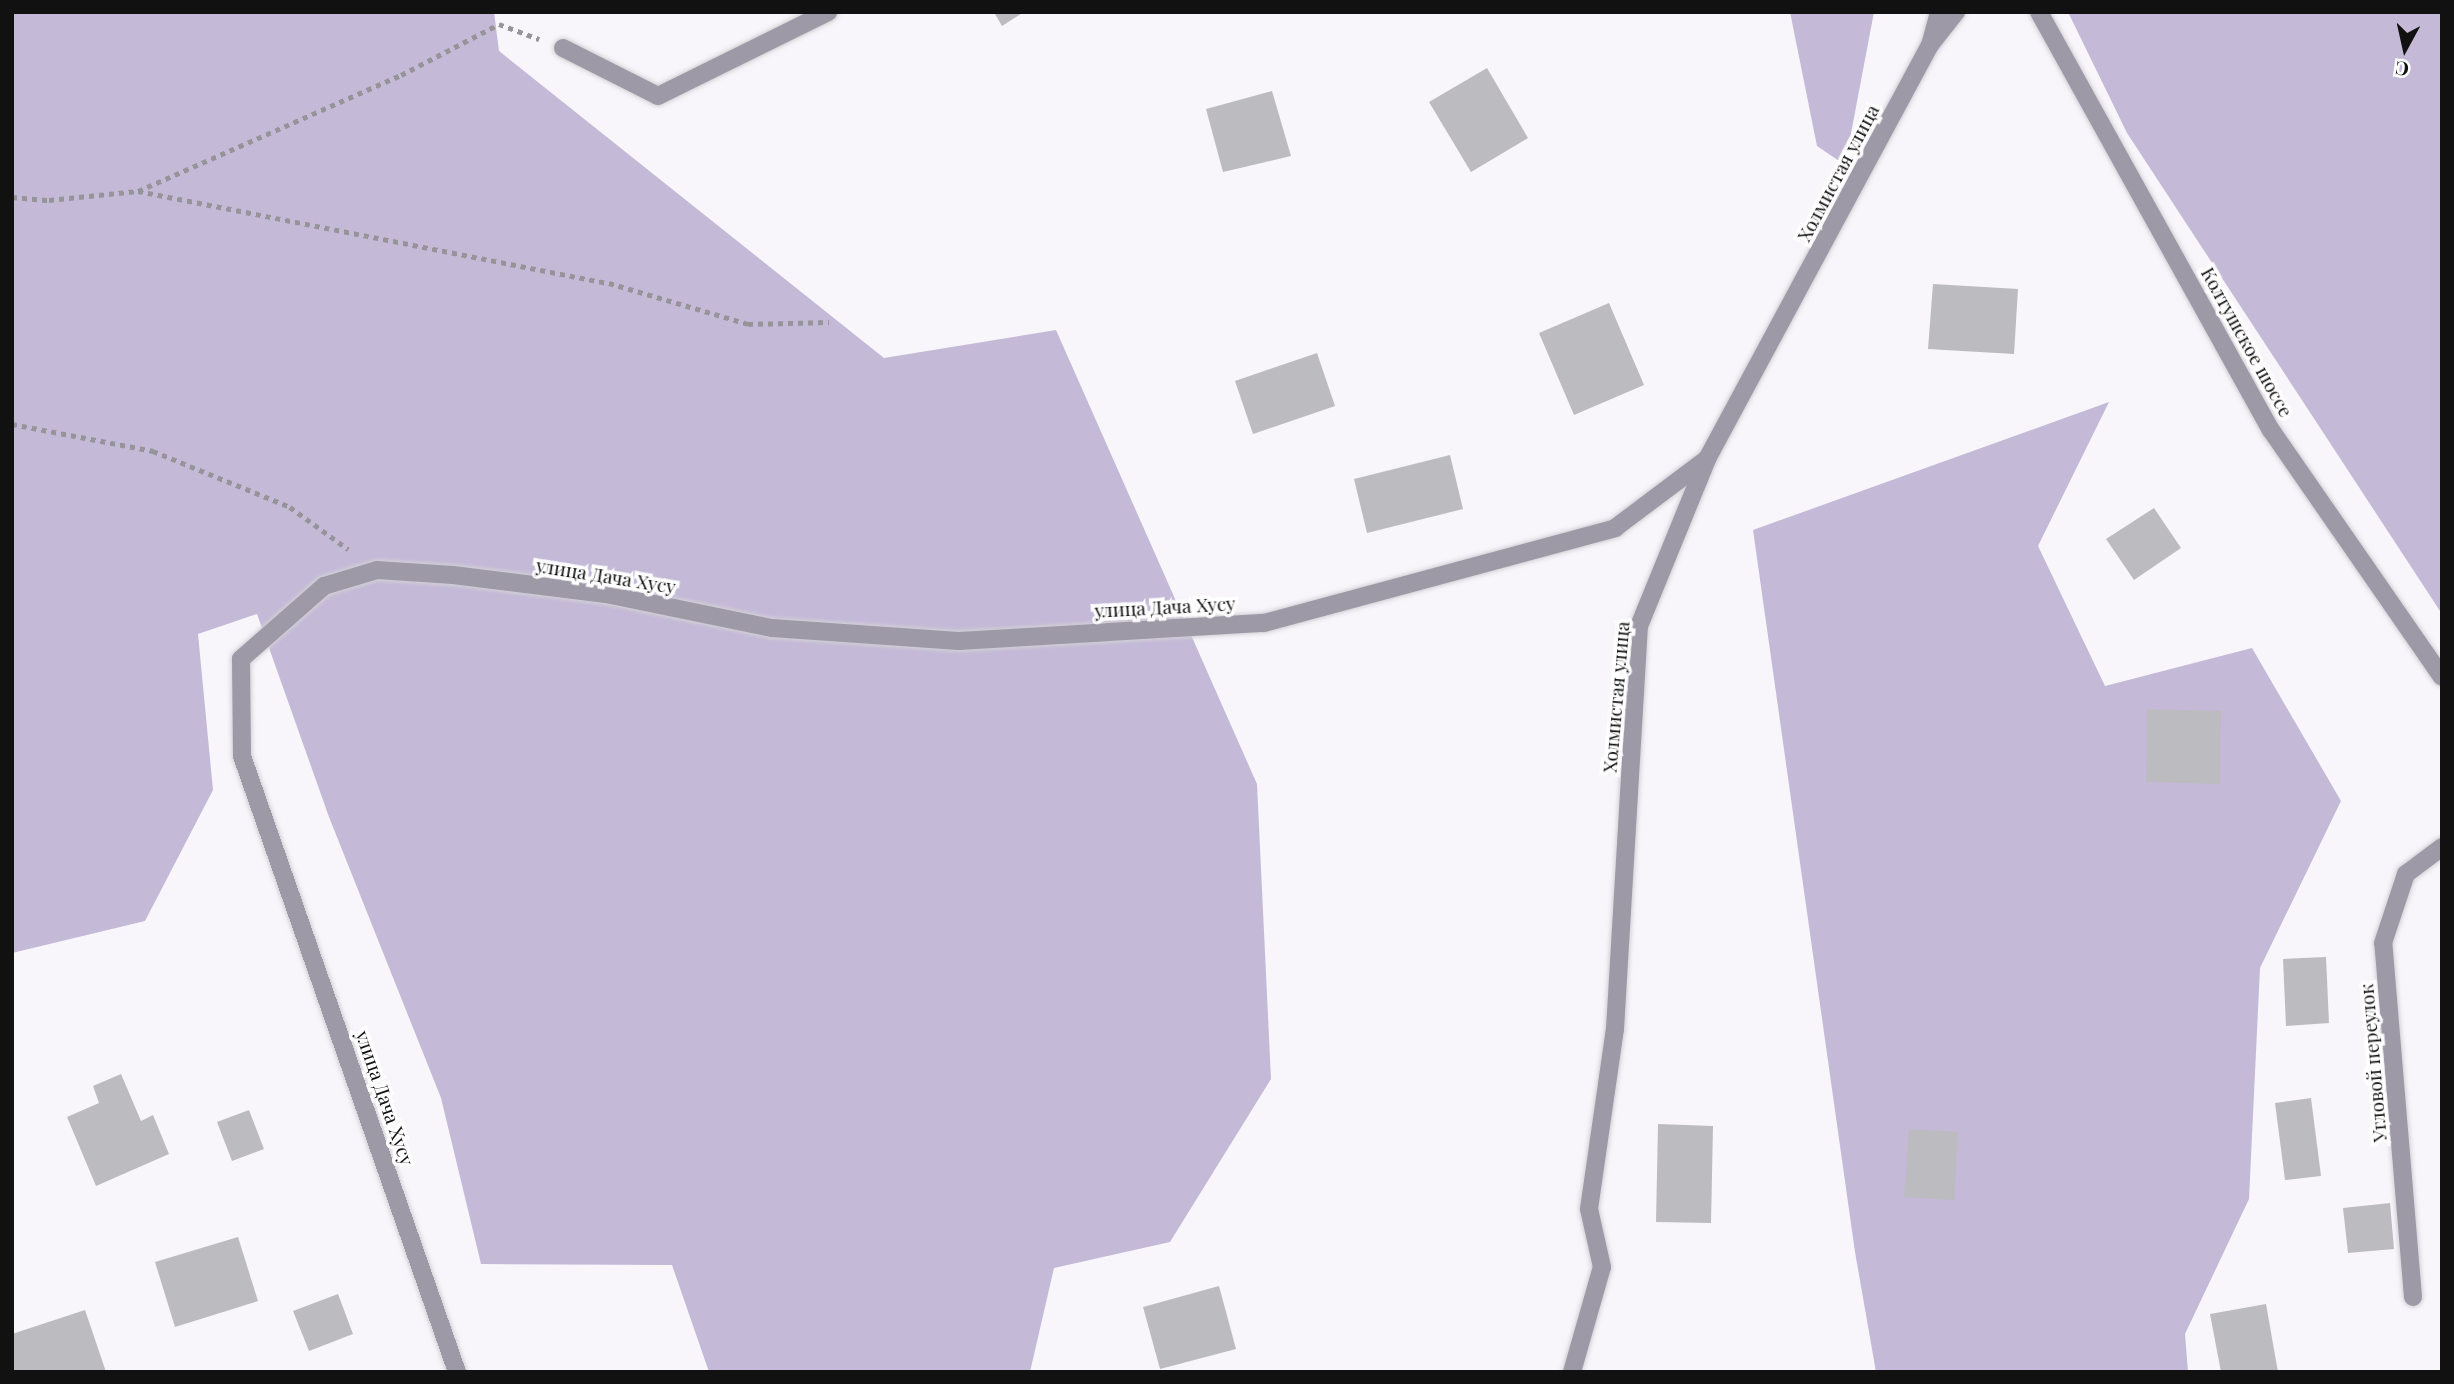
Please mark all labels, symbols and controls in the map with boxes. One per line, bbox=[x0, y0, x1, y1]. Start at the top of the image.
north arrow bbox=[2370, 14, 2440, 84]
text: С bbox=[2394, 56, 2411, 84]
street label: Холмистая улица bbox=[1792, 101, 1884, 245]
street label: Колтушское шоссе bbox=[2196, 263, 2298, 421]
street label: улица Дача Хусу bbox=[534, 554, 678, 598]
street label: улица Дача Хусу bbox=[1094, 592, 1236, 622]
street label: Холмистая улица bbox=[1598, 620, 1634, 774]
street label: Угловой переулок bbox=[2355, 983, 2391, 1143]
street label: улица Дача Хусу bbox=[351, 1028, 419, 1168]

